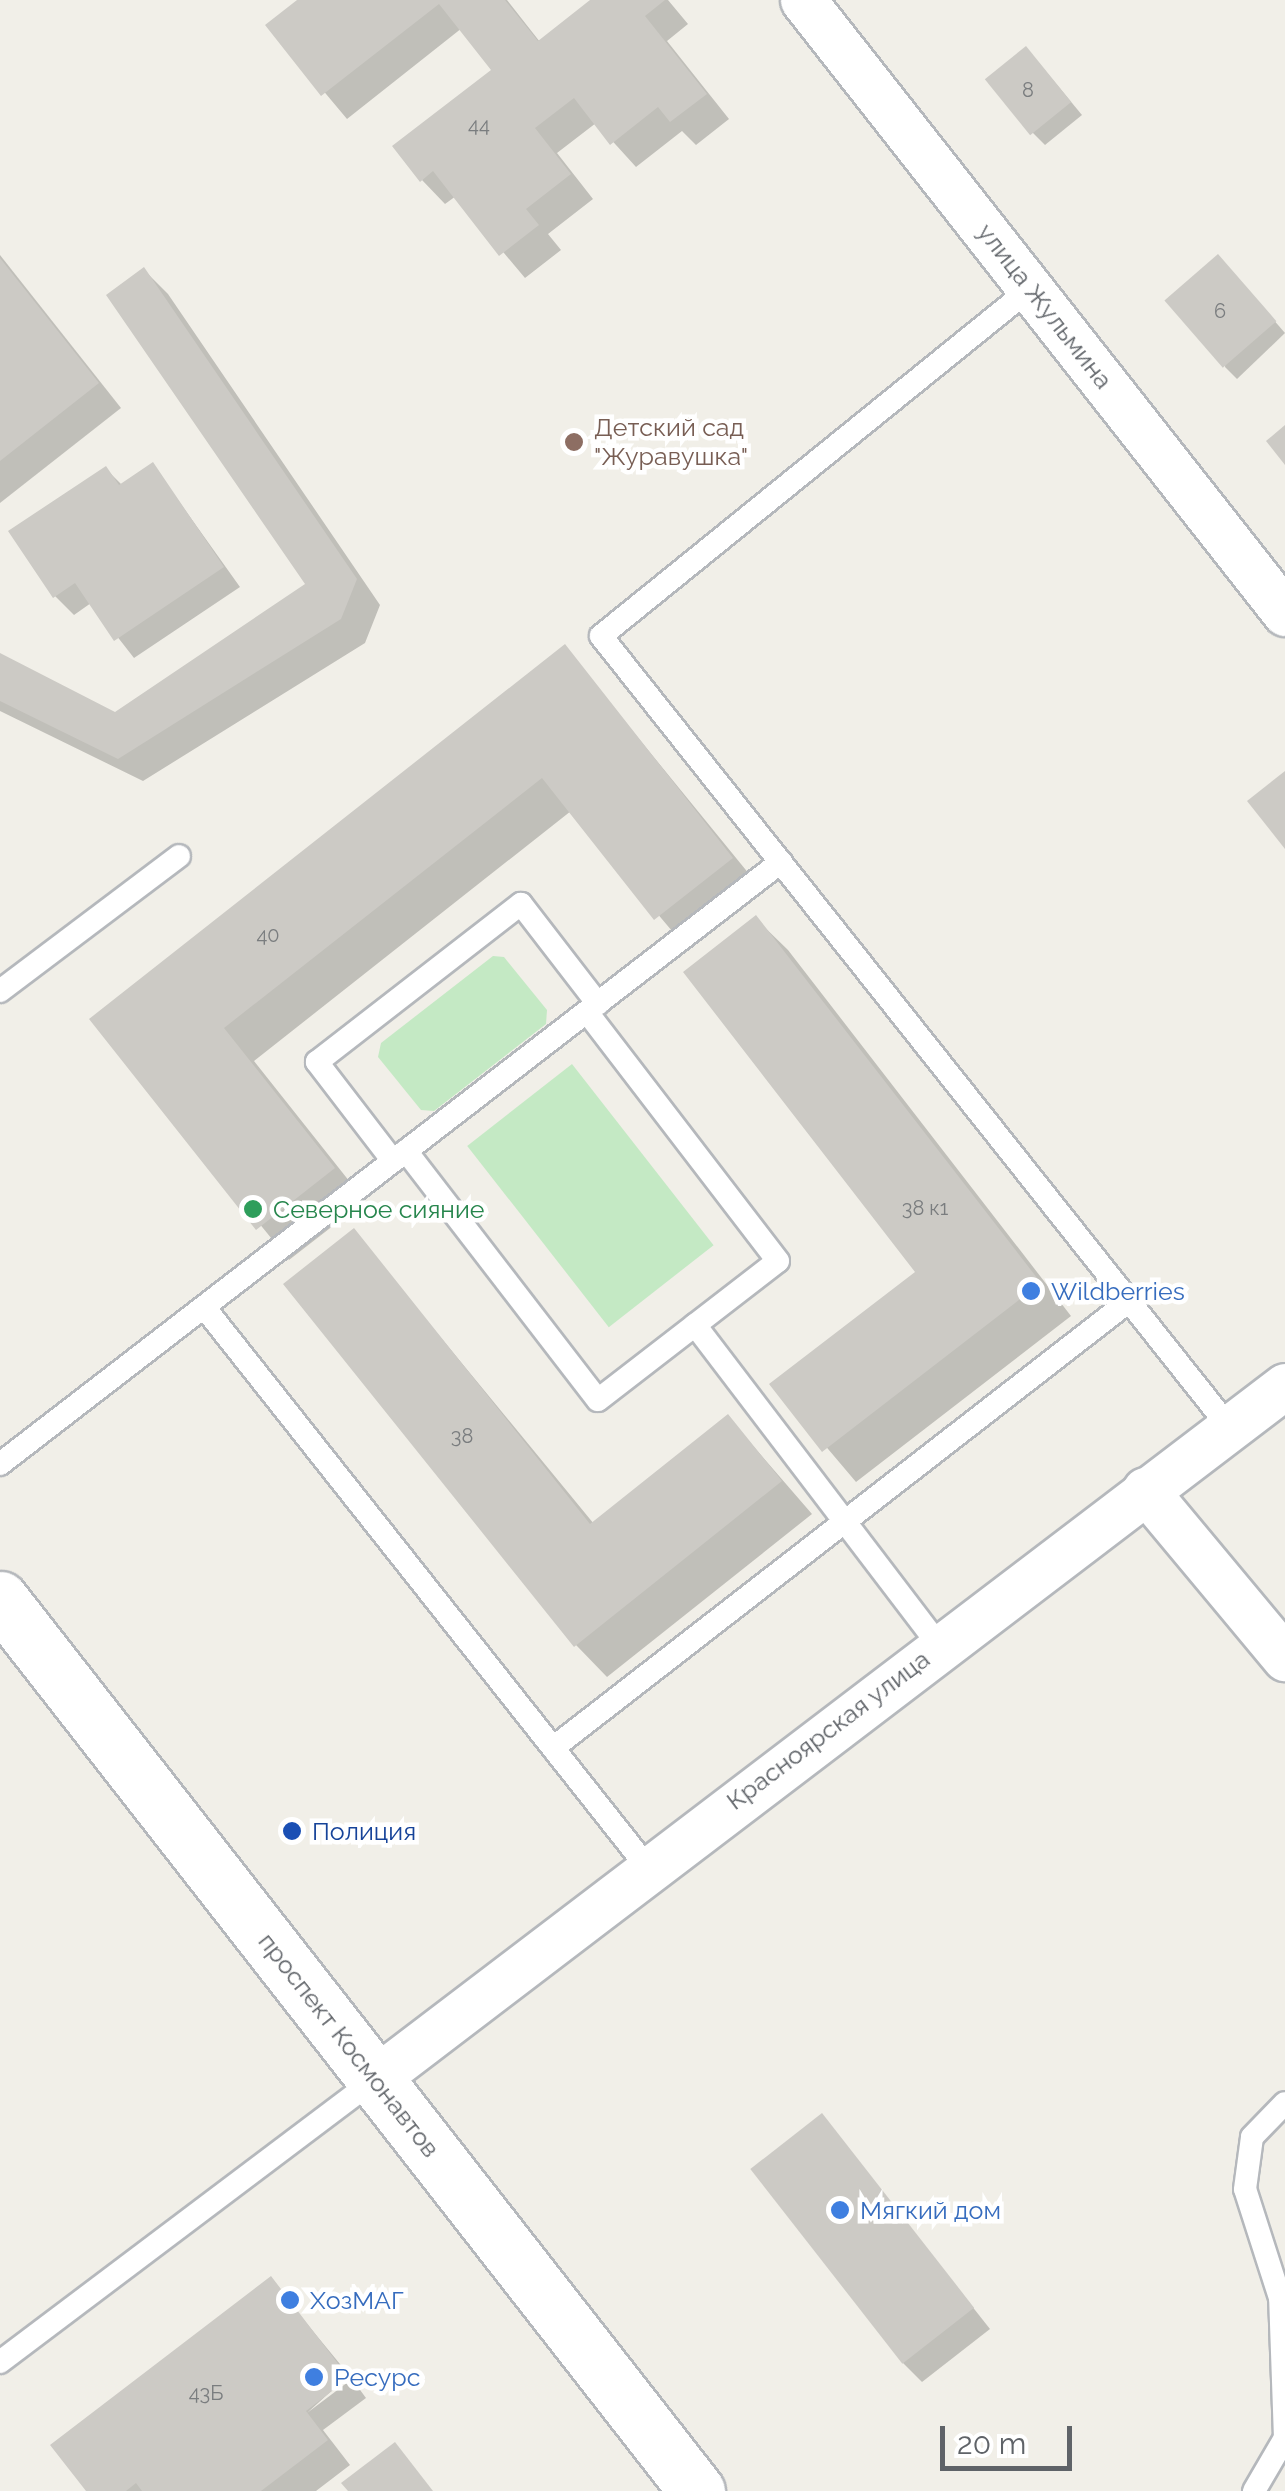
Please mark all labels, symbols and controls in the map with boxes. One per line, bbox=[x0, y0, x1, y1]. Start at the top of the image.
house number: 8 bbox=[1022, 78, 1034, 102]
house number: 44 bbox=[468, 113, 490, 137]
street label: улица Жульмина bbox=[971, 217, 1119, 395]
house number: 6 bbox=[1214, 299, 1226, 323]
place label: Детский сад "Журавушка" bbox=[594, 413, 748, 472]
marker: Детский сад "Журавушка" bbox=[563, 431, 585, 453]
house number: 40 bbox=[256, 923, 280, 947]
place label: Северное сияние bbox=[273, 1194, 484, 1224]
house number: 38 к1 bbox=[902, 1196, 948, 1220]
marker: Северное сияние bbox=[242, 1198, 264, 1220]
place label: Wildberries bbox=[1051, 1276, 1185, 1306]
marker: Wildberries bbox=[1020, 1280, 1042, 1302]
house number: 38 bbox=[451, 1424, 473, 1448]
street label: Красноярская улица bbox=[720, 1644, 936, 1816]
place label: Полиция bbox=[312, 1816, 416, 1846]
marker: Полиция bbox=[281, 1820, 303, 1842]
street label: проспект Космонавтов bbox=[252, 1927, 446, 2163]
place label: Мягкий дом bbox=[860, 2195, 1001, 2225]
marker: Мягкий дом bbox=[829, 2199, 851, 2221]
place label: ХозМАГ bbox=[310, 2285, 404, 2315]
marker: ХозМАГ bbox=[279, 2289, 301, 2311]
place label: Ресурс bbox=[334, 2362, 420, 2392]
marker: Ресурс bbox=[303, 2366, 325, 2388]
house number: 43Б bbox=[189, 2381, 223, 2405]
scale bar bbox=[945, 2406, 1078, 2468]
text: 20 m bbox=[957, 2426, 1026, 2461]

